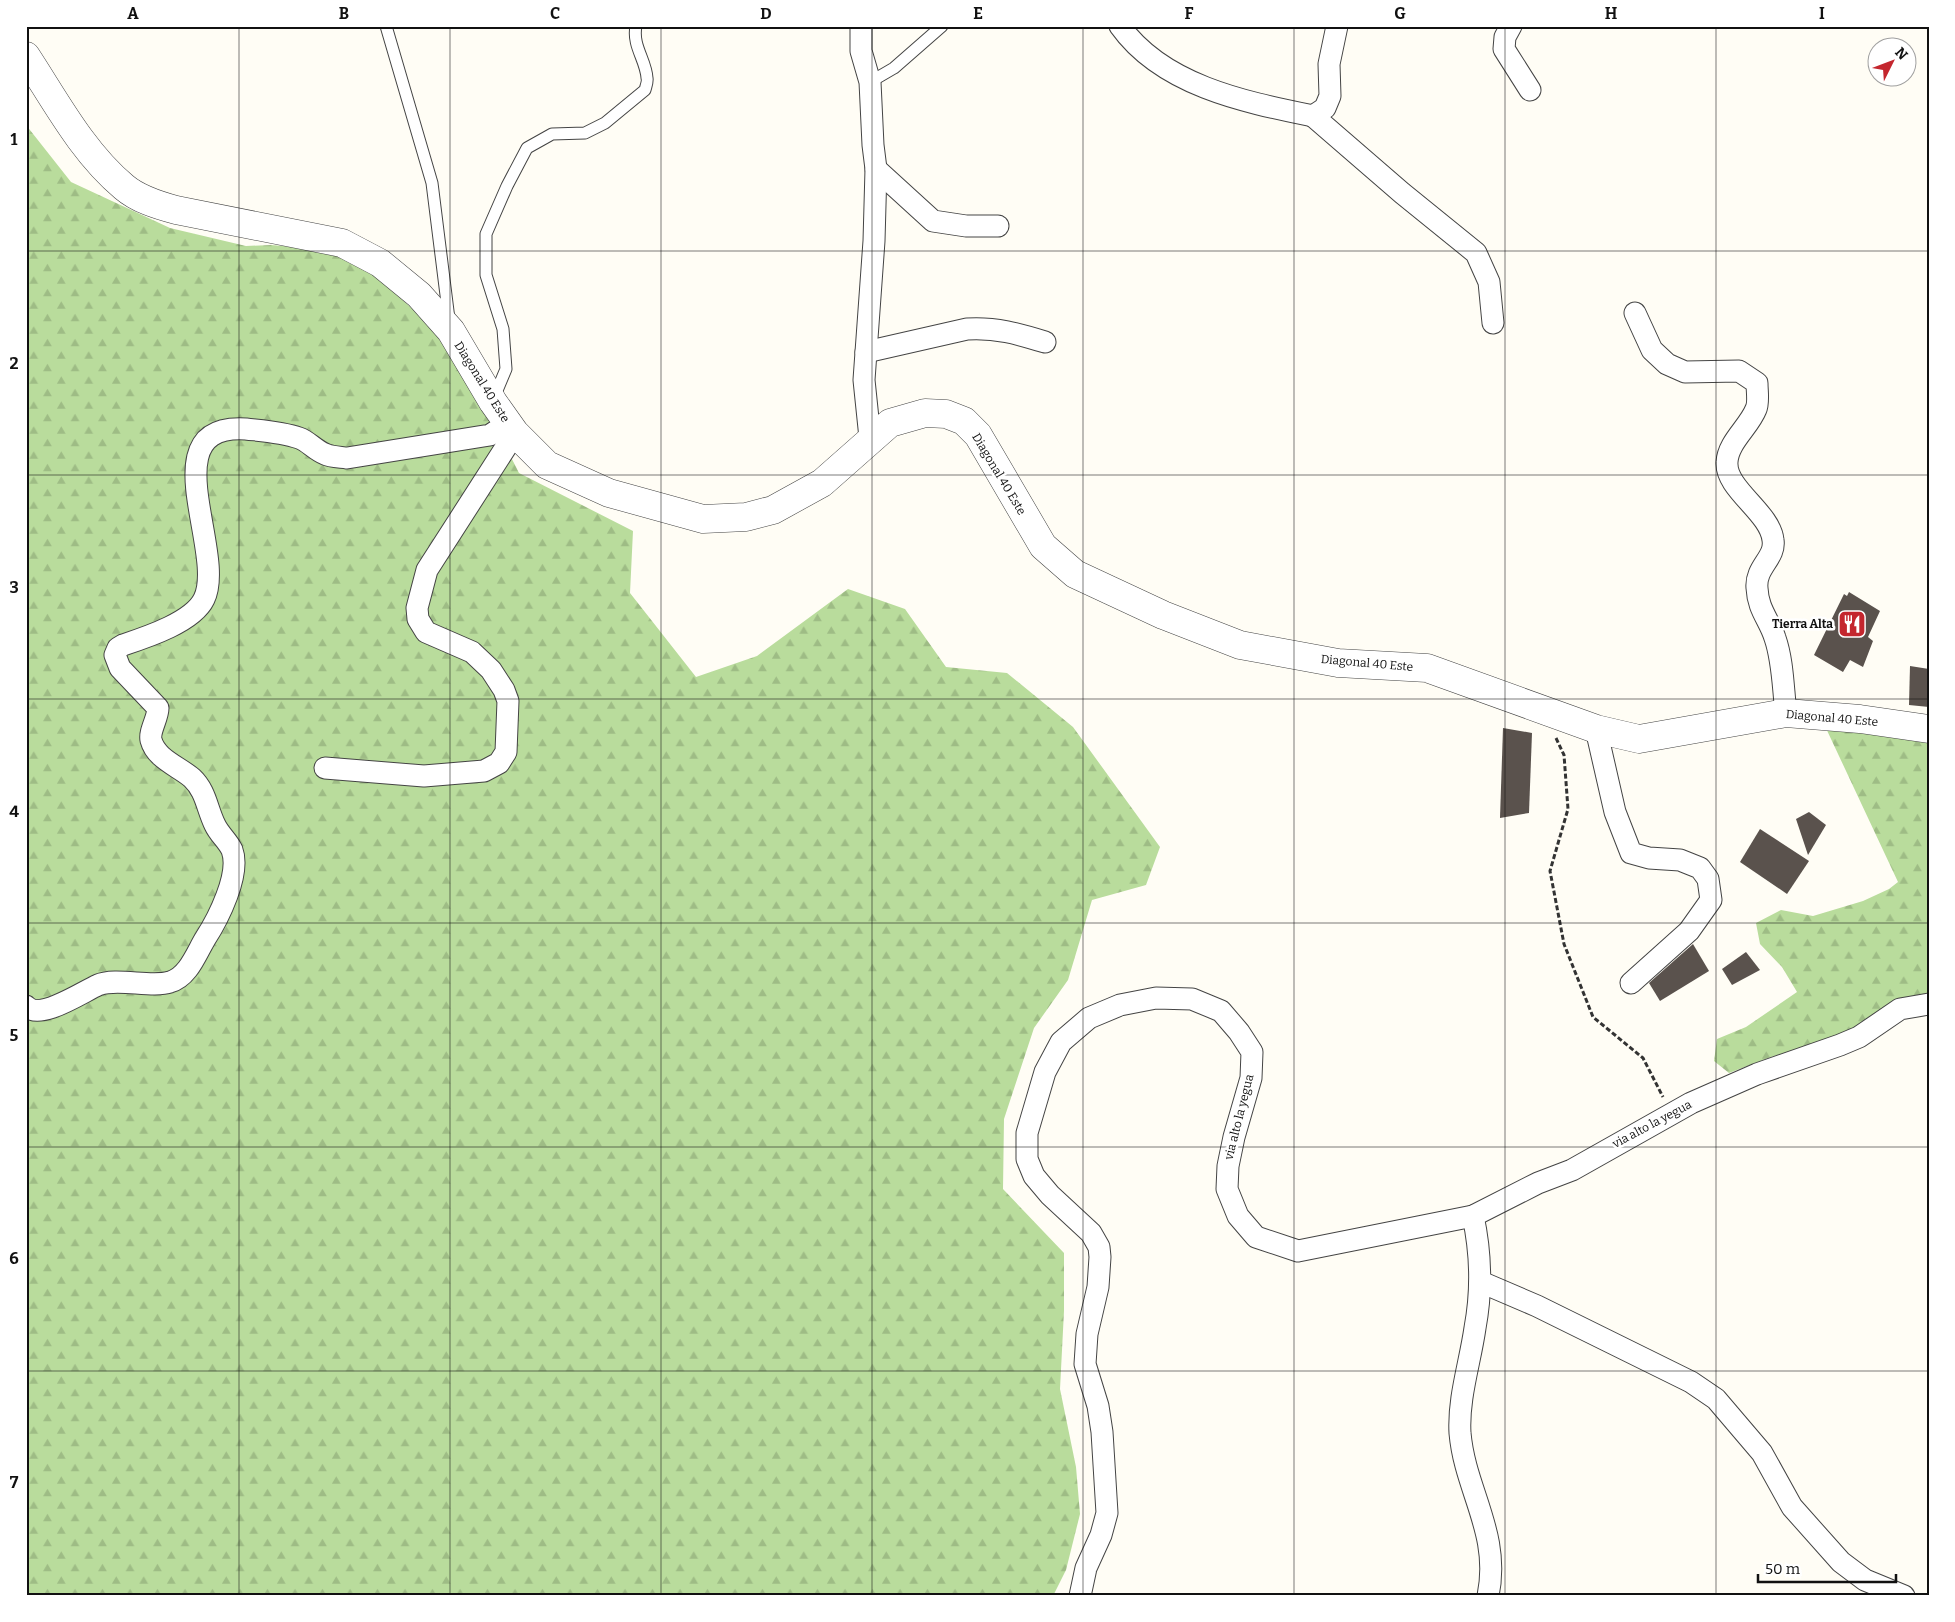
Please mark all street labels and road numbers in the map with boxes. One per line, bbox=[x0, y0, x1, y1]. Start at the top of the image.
street label: Diagonal 40 Este bbox=[452, 339, 512, 425]
street label: Diagonal 40 Este bbox=[969, 431, 1029, 517]
street label: Diagonal 40 Este bbox=[1320, 652, 1414, 674]
street label: Diagonal 40 Este bbox=[1785, 707, 1879, 729]
street label: via alto la yegua bbox=[1221, 1072, 1257, 1162]
street label: via alto la yegua bbox=[1609, 1097, 1694, 1151]

